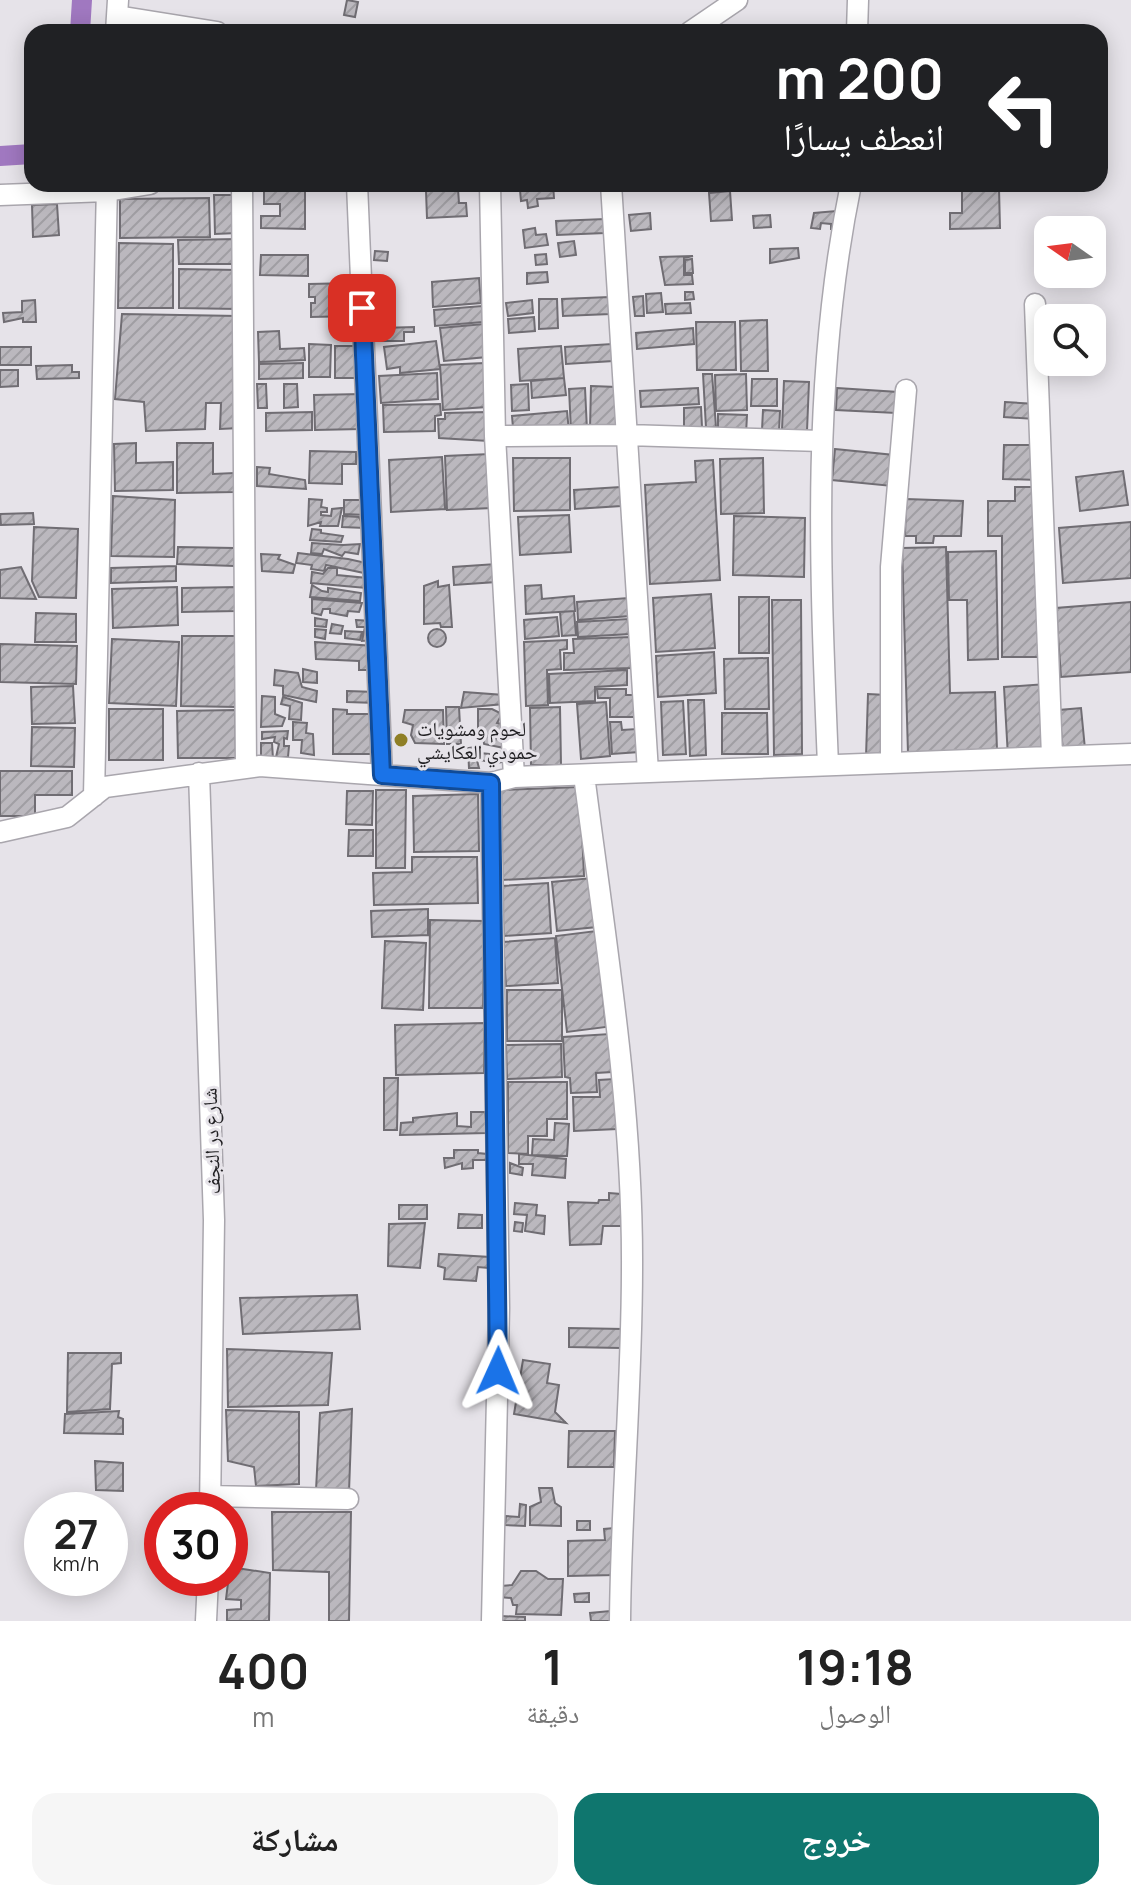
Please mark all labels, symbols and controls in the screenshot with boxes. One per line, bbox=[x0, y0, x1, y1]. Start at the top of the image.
text: 200 m bbox=[775, 39, 944, 116]
icon: left bbox=[972, 56, 1076, 160]
text: انعطف يسارًا bbox=[784, 112, 944, 161]
north arrow bbox=[1034, 216, 1106, 288]
map controls bbox=[1034, 216, 1106, 376]
pin bbox=[328, 274, 396, 342]
icon: arrive bbox=[340, 286, 384, 330]
button: search bbox=[1034, 304, 1106, 376]
place label: لحوم ومشويات حمودي العكايشي bbox=[417, 715, 538, 768]
marker: لحوم ومشويات حمودي العكايشي bbox=[392, 731, 410, 749]
street label: شارع در النجف bbox=[196, 1087, 226, 1195]
position arrow bbox=[456, 1329, 540, 1413]
speed limit sign: 30 bbox=[144, 1492, 248, 1596]
text: 27 bbox=[53, 1506, 99, 1561]
text: km/h bbox=[53, 1550, 99, 1577]
text: 1 bbox=[542, 1634, 563, 1699]
text: 19:18 bbox=[796, 1634, 914, 1699]
text: 400 bbox=[217, 1638, 309, 1703]
text: دقيقة bbox=[526, 1695, 579, 1731]
text: الوصول bbox=[819, 1695, 891, 1731]
text: m bbox=[252, 1699, 274, 1735]
button: مشاركة bbox=[32, 1793, 558, 1885]
button: خروج bbox=[574, 1793, 1099, 1885]

